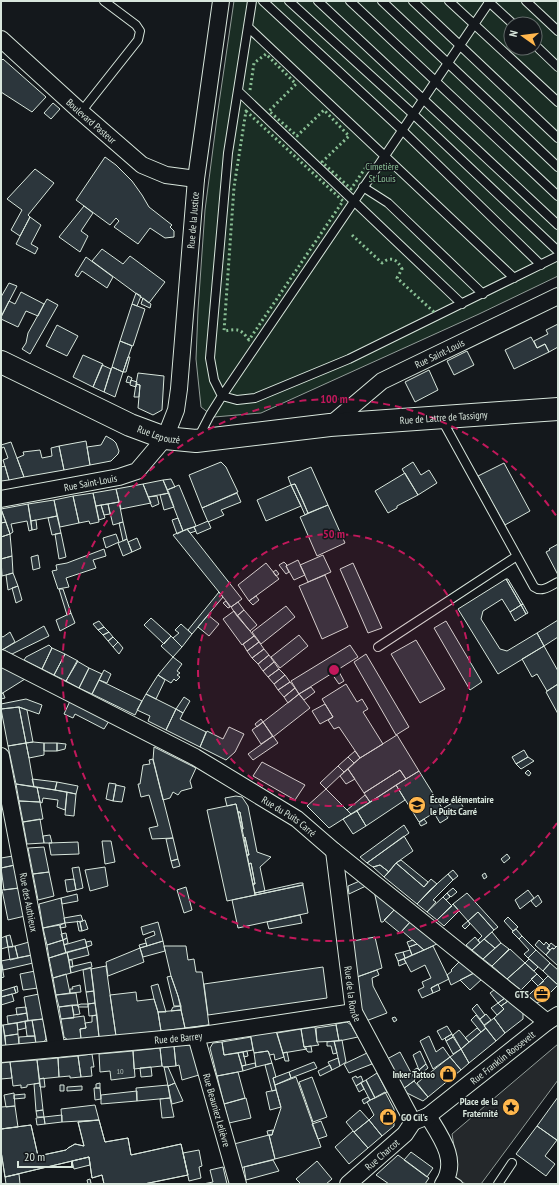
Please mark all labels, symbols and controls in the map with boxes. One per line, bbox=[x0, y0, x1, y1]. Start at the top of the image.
north arrow bbox=[503, 16, 543, 56]
text: N bbox=[506, 29, 521, 38]
street label: Boulevard Pasteur bbox=[63, 96, 119, 147]
park label: Cimetière St Louis bbox=[365, 160, 399, 185]
street label: Rue de la Justice bbox=[184, 191, 202, 249]
street label: Rue Saint-Louis bbox=[413, 336, 467, 371]
text: 100 m bbox=[320, 391, 348, 406]
street label: Rue de Lattre de Tassigny bbox=[399, 408, 488, 427]
street label: Rue Lepouzé bbox=[136, 422, 181, 446]
street label: Rue Saint-Louis bbox=[63, 471, 119, 494]
text: 50 m bbox=[323, 526, 345, 541]
centre of rings bbox=[327, 663, 341, 677]
street label: Rue du Puits Carré bbox=[259, 793, 319, 840]
place label: École élémentaire le Puits Carré bbox=[430, 793, 494, 818]
school or university icon: École élémentaire le Puits Carré bbox=[407, 795, 427, 815]
street label: Rue des Authieux bbox=[16, 872, 41, 933]
street label: Rue de la Ronde bbox=[341, 965, 364, 1024]
office icon: GTS bbox=[532, 984, 552, 1004]
place label: GTS bbox=[515, 988, 530, 1001]
street label: Rue Franklin Roosevelt bbox=[468, 1028, 538, 1087]
street label: Rue de Barrey bbox=[154, 1029, 203, 1047]
shop icon: Inker Tattoo bbox=[438, 1064, 458, 1084]
house number: 10 bbox=[116, 1066, 124, 1076]
place label: Inker Tattoo bbox=[392, 1068, 436, 1081]
street label: Rue Beauniez Lelièvre bbox=[200, 1072, 233, 1148]
place label: Place de la Fraternité bbox=[460, 1095, 498, 1120]
place icon: Place de la Fraternité bbox=[501, 1097, 521, 1117]
shop icon: GO Cil's bbox=[378, 1107, 398, 1127]
place label: GO Cil's bbox=[401, 1111, 428, 1124]
street label: Rue Charcot bbox=[362, 1136, 402, 1173]
scale bar bbox=[18, 1143, 72, 1169]
text: 20 m bbox=[24, 1149, 45, 1164]

